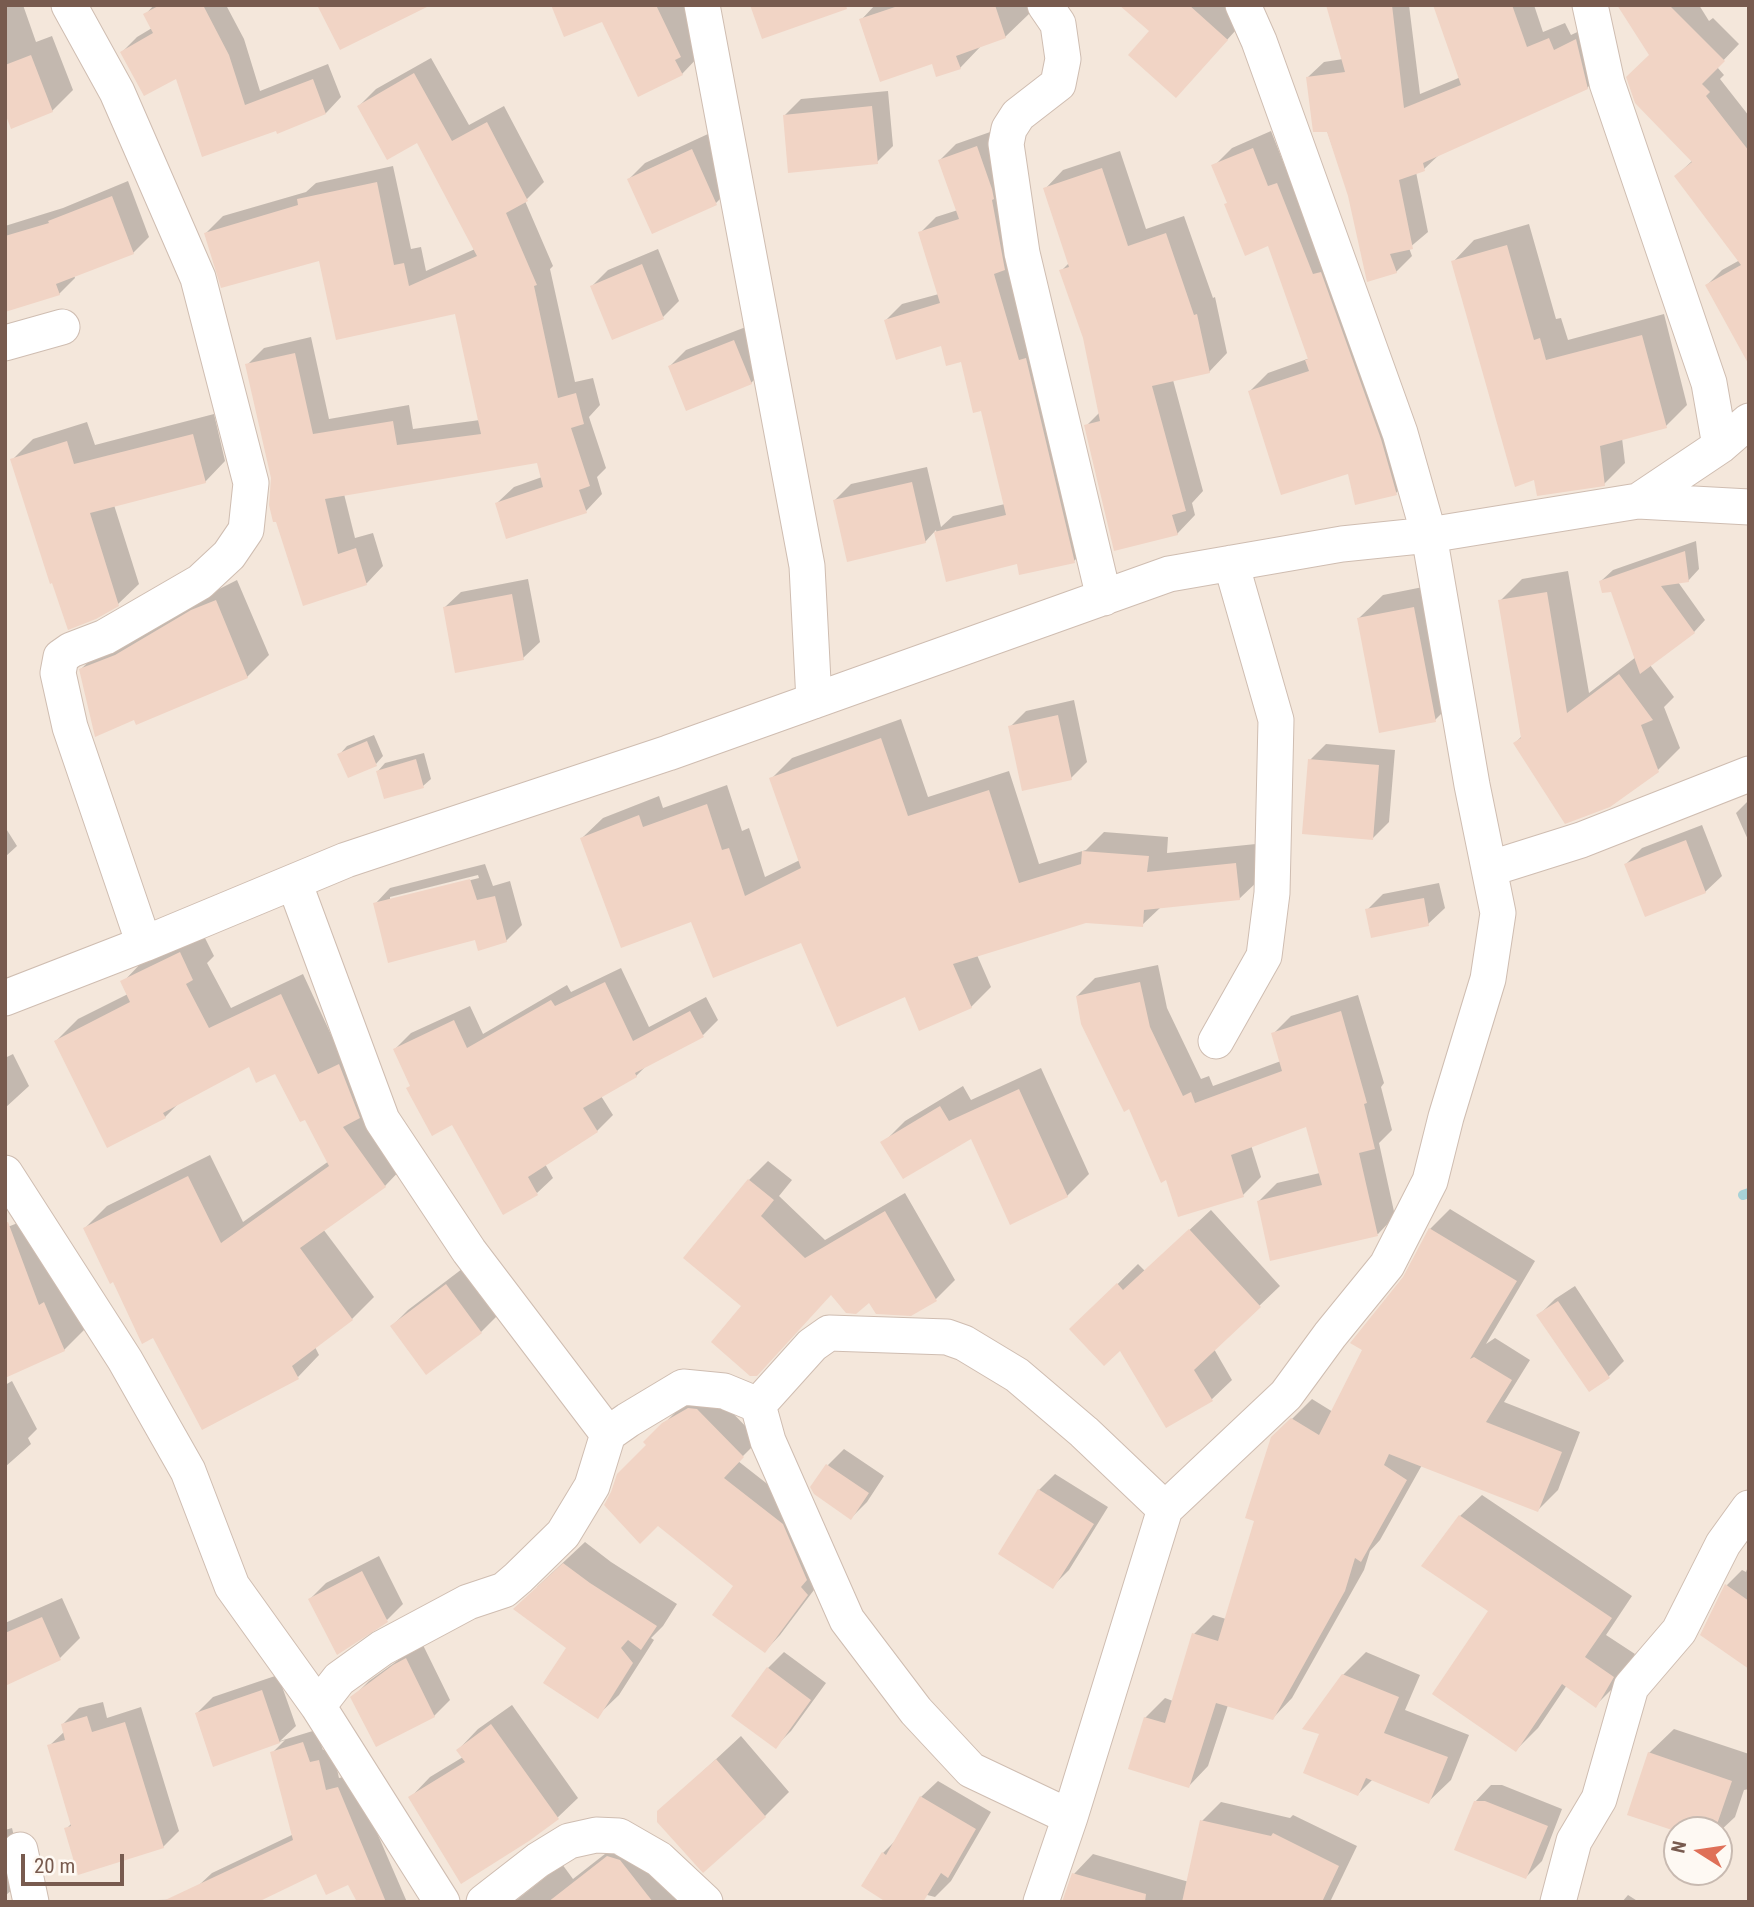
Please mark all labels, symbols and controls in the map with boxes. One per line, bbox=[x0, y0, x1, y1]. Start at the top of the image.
north arrow bbox=[1663, 1816, 1733, 1886]
text: N bbox=[1666, 1839, 1691, 1855]
scale bar bbox=[24, 1840, 128, 1884]
text: 20 m bbox=[34, 1854, 75, 1878]

